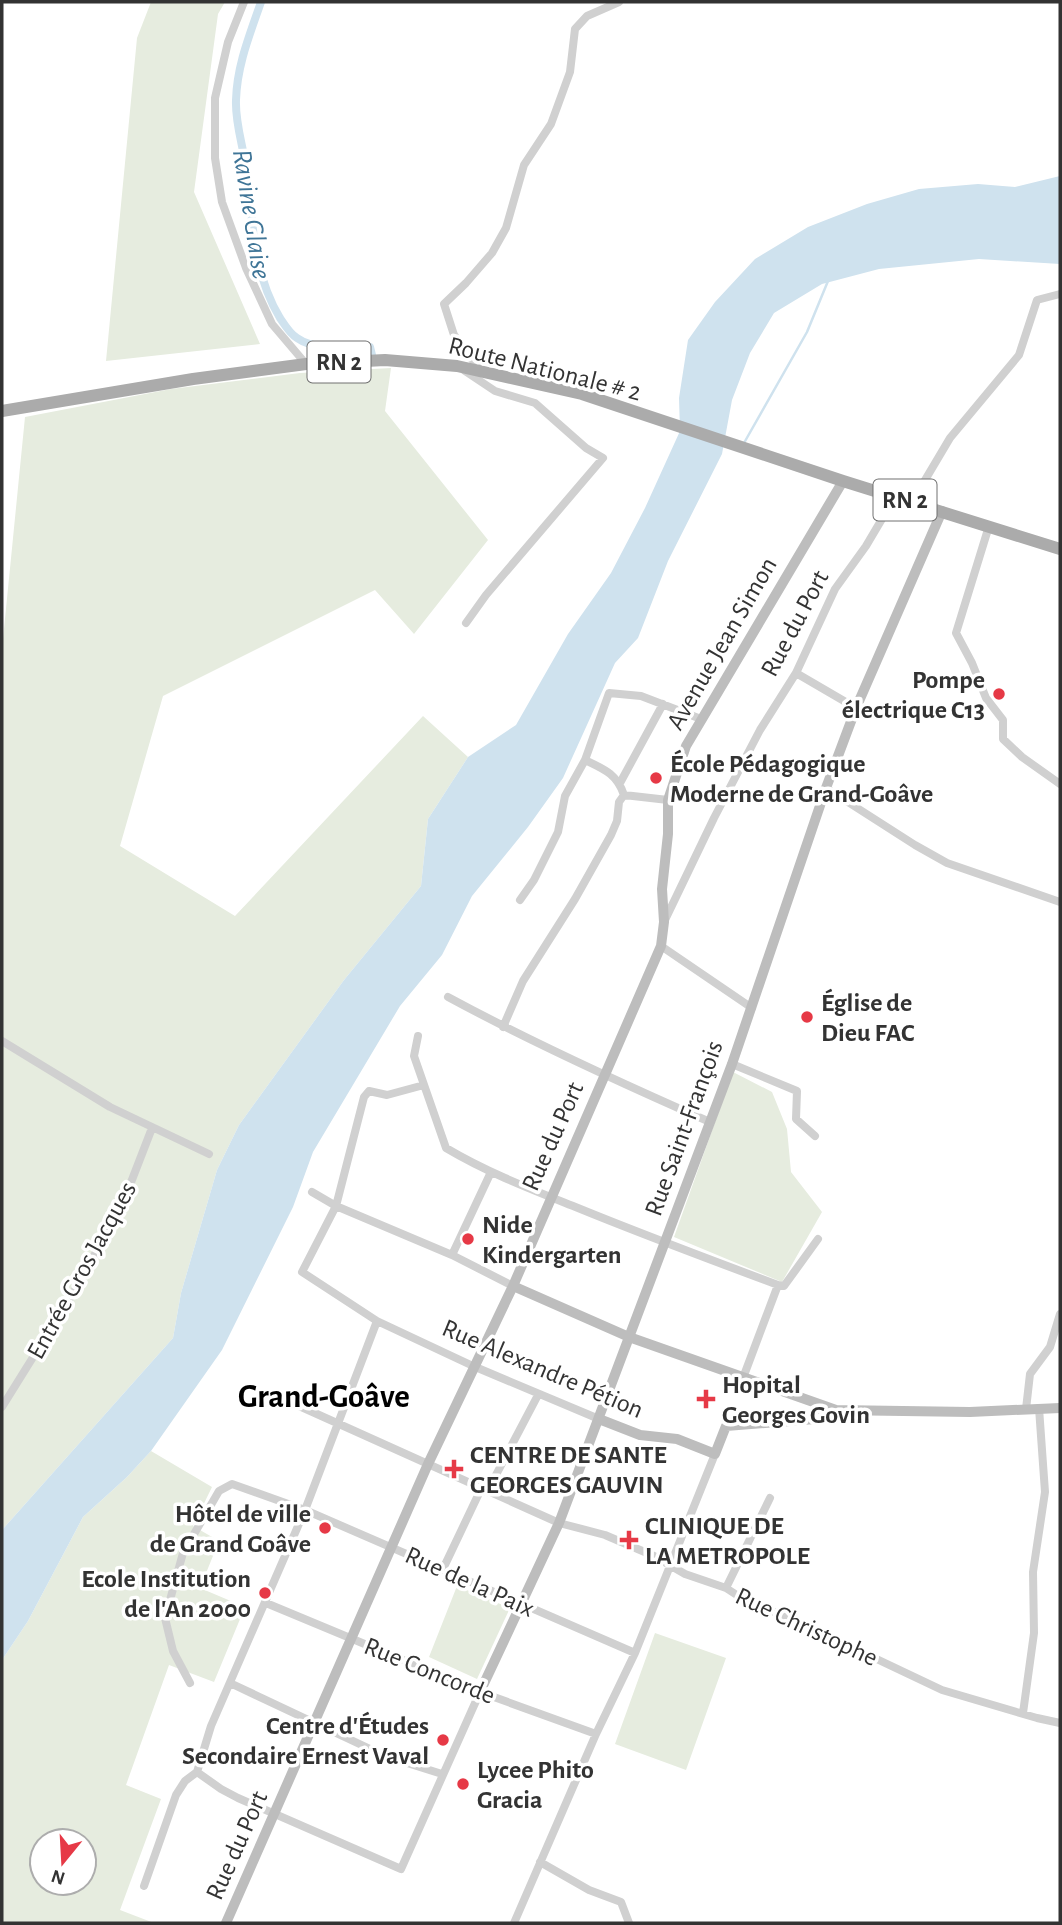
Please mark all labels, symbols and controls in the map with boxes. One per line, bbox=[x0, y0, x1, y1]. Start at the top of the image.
water label: Ravine Glaise bbox=[227, 147, 275, 281]
street label: Route Nationale # 2 bbox=[446, 332, 644, 406]
road number: RN 2 bbox=[308, 342, 370, 382]
road number: RN 2 bbox=[874, 480, 936, 520]
street label: Avenue Jean Simon bbox=[662, 553, 782, 734]
street label: Rue du Port bbox=[756, 566, 834, 681]
place label: Pompe électrique C13 bbox=[842, 667, 985, 723]
marker: Pompe électrique C13 bbox=[991, 686, 1007, 702]
place label: École Pédagogique Moderne de Grand-Goâve bbox=[670, 749, 933, 807]
marker: École Pédagogique Moderne de Grand-Goâve bbox=[648, 770, 664, 786]
place label: Église de Dieu FAC bbox=[821, 988, 915, 1046]
marker: Église de Dieu FAC bbox=[799, 1009, 815, 1025]
street label: Rue Saint-François bbox=[640, 1037, 728, 1219]
street label: Rue du Port bbox=[517, 1078, 588, 1195]
street label: Entrée Gros Jacques bbox=[22, 1177, 141, 1364]
place label: Nide Kindergarten bbox=[482, 1212, 621, 1268]
marker: Nide Kindergarten bbox=[460, 1231, 476, 1247]
street label: Rue Alexandre Pétion bbox=[438, 1315, 647, 1423]
place label: Hopital Georges Govin bbox=[722, 1372, 870, 1428]
district label: Grand-Goâve bbox=[238, 1381, 410, 1414]
marker: Hopital Georges Govin bbox=[696, 1389, 716, 1409]
place label: CENTRE DE SANTE GEORGES GAUVIN bbox=[470, 1442, 667, 1498]
marker: CENTRE DE SANTE GEORGES GAUVIN bbox=[444, 1459, 464, 1479]
place label: Hôtel de ville de Grand Goâve bbox=[150, 1501, 311, 1557]
place label: CLINIQUE DE LA METROPOLE bbox=[645, 1513, 810, 1569]
marker: Hôtel de ville de Grand Goâve bbox=[317, 1520, 333, 1536]
marker: CLINIQUE DE LA METROPOLE bbox=[619, 1530, 639, 1550]
street label: Rue de la Paix bbox=[401, 1542, 538, 1622]
place label: Ecole Institution de l'An 2000 bbox=[81, 1566, 251, 1622]
street label: Rue Christophe bbox=[731, 1583, 882, 1671]
marker: Ecole Institution de l'An 2000 bbox=[257, 1585, 273, 1601]
street label: Rue Concorde bbox=[360, 1633, 499, 1709]
place label: Centre d'Études Secondaire Ernest Vaval bbox=[182, 1711, 429, 1769]
marker: Centre d'Études Secondaire Ernest Vaval bbox=[435, 1732, 451, 1748]
place label: Lycee Phito Gracia bbox=[477, 1757, 594, 1813]
marker: Lycee Phito Gracia bbox=[455, 1776, 471, 1792]
street label: Rue du Port bbox=[201, 1787, 272, 1904]
north arrow bbox=[28, 1827, 98, 1897]
text: N bbox=[49, 1866, 67, 1888]

